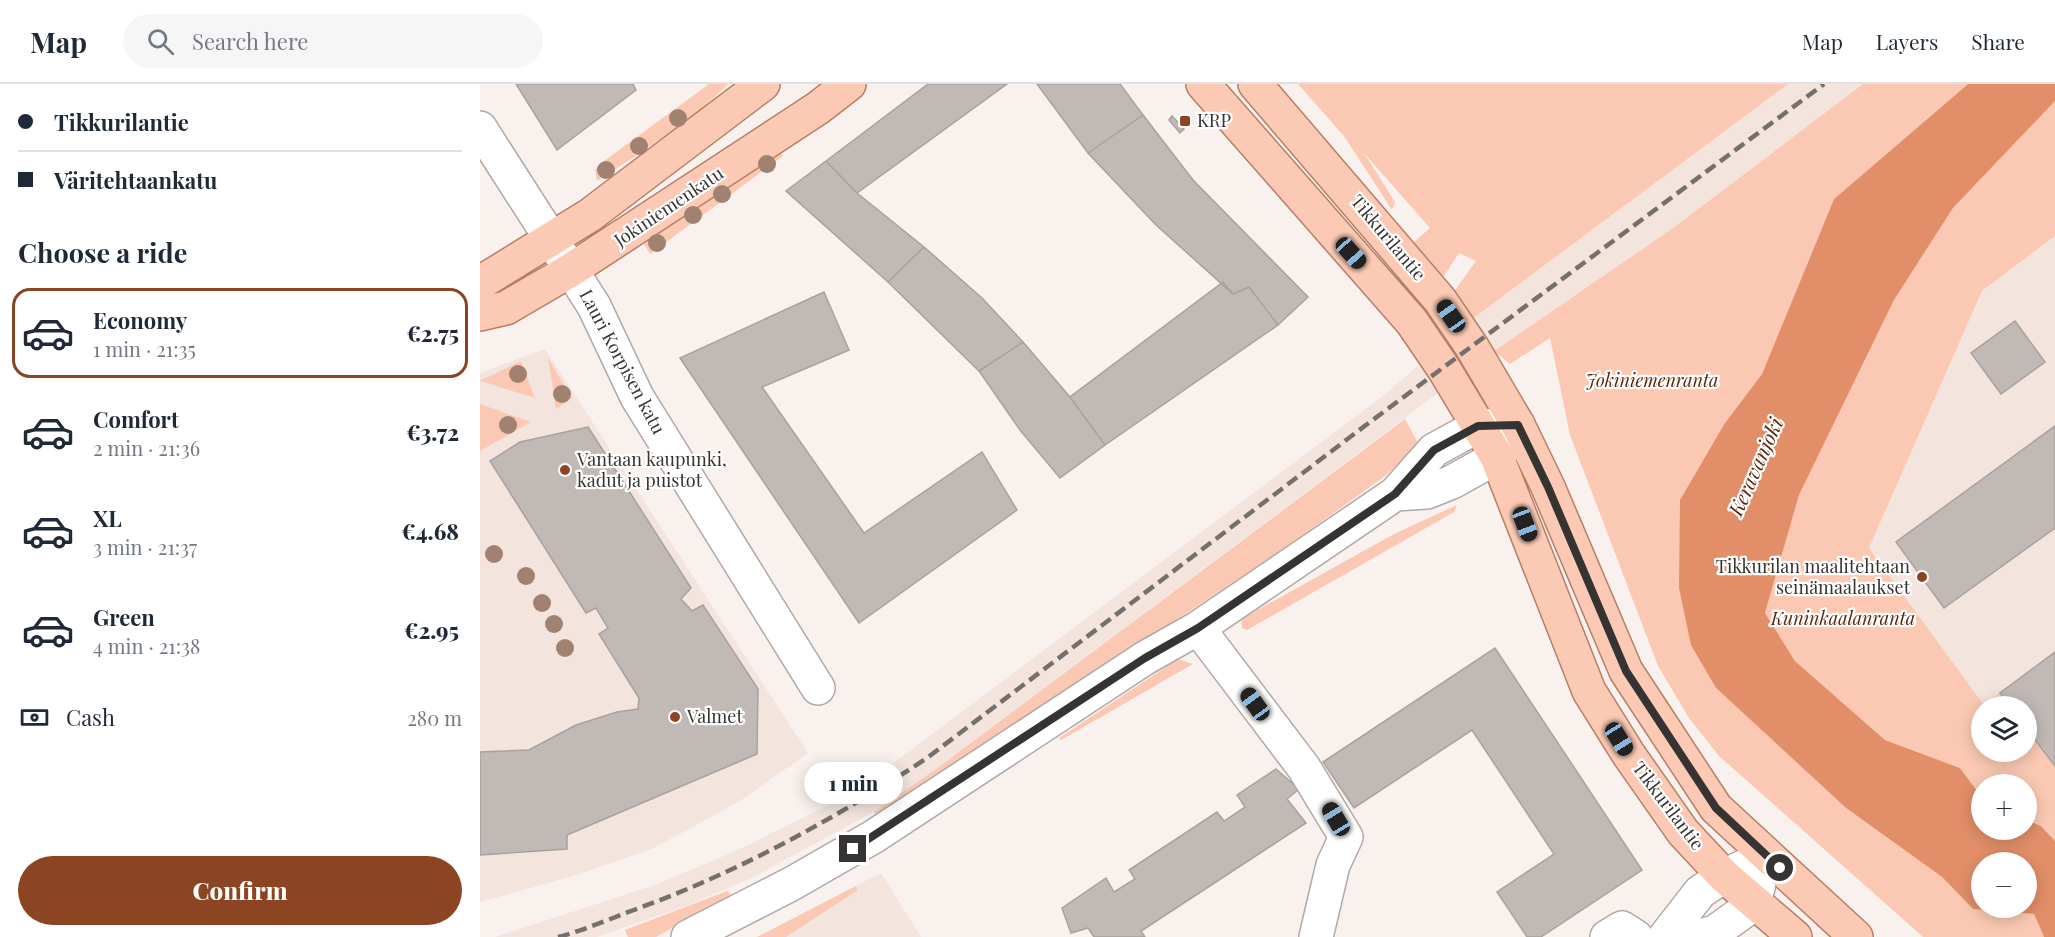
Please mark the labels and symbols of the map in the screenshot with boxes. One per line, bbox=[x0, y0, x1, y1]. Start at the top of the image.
place label: KRP bbox=[1197, 108, 1231, 132]
marker: KRP bbox=[1178, 114, 1192, 128]
street label: Jokiniemenkatu bbox=[608, 160, 728, 252]
street label: Tikkurilantie bbox=[1346, 189, 1432, 285]
car bbox=[1332, 234, 1370, 272]
street label: Lauri Korpisen katu bbox=[575, 285, 671, 439]
car bbox=[1433, 296, 1469, 336]
park label: Jokiniemenranta bbox=[1586, 368, 1718, 392]
water label: Keravanjoki bbox=[1721, 412, 1789, 521]
place label: Vantaan kaupunki, kadut ja puistot bbox=[576, 447, 727, 492]
marker: Vantaan kaupunki, kadut ja puistot bbox=[558, 463, 572, 477]
car bbox=[1510, 504, 1540, 544]
place label: Tikkurilan maalitehtaan seinämaalaukset bbox=[1716, 554, 1911, 599]
marker: Tikkurilan maalitehtaan seinämaalaukset bbox=[1915, 570, 1929, 584]
park label: Kuninkaalanranta bbox=[1770, 606, 1915, 630]
car bbox=[1237, 684, 1273, 724]
place label: Valmet bbox=[686, 704, 743, 728]
marker: Valmet bbox=[668, 710, 682, 724]
car bbox=[1602, 719, 1636, 759]
street label: Tikkurilantie bbox=[1628, 756, 1710, 855]
callout: 1 min bbox=[804, 762, 902, 804]
car bbox=[1319, 799, 1353, 839]
route end bbox=[839, 835, 866, 862]
route start bbox=[1766, 854, 1793, 881]

